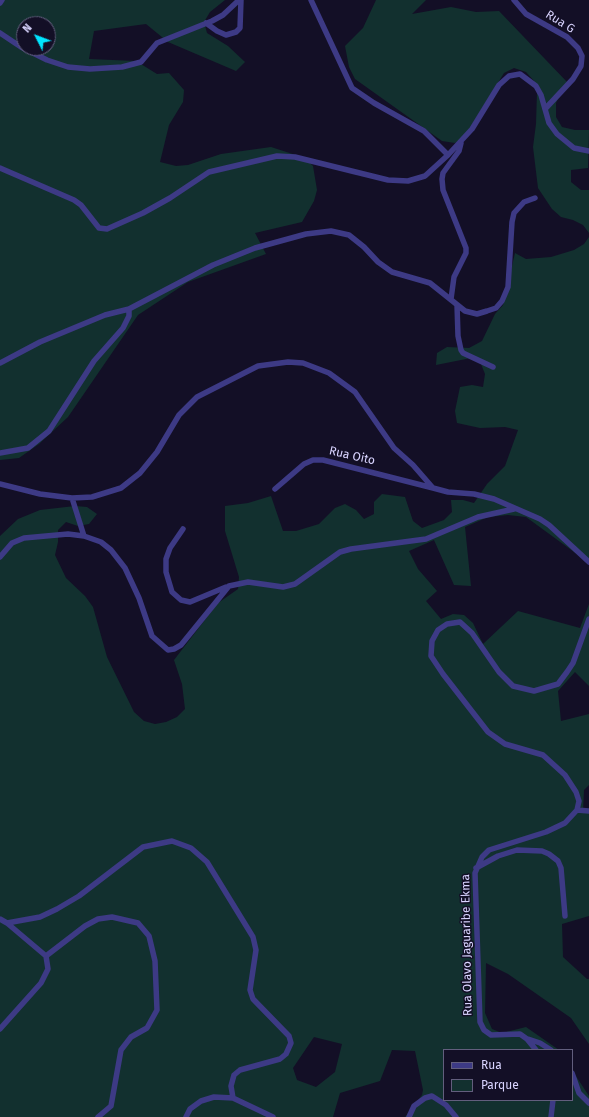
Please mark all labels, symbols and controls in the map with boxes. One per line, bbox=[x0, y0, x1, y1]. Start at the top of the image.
street label: Rua G bbox=[543, 8, 577, 36]
north arrow bbox=[16, 16, 56, 56]
text: N bbox=[20, 21, 35, 35]
street label: Rua Oito bbox=[328, 444, 376, 468]
street label: Rua Olavo Jaguaribe Ekma bbox=[459, 874, 475, 1016]
legend bbox=[443, 1049, 573, 1101]
text: Rua bbox=[481, 1058, 502, 1072]
text: Parque bbox=[481, 1078, 519, 1092]

